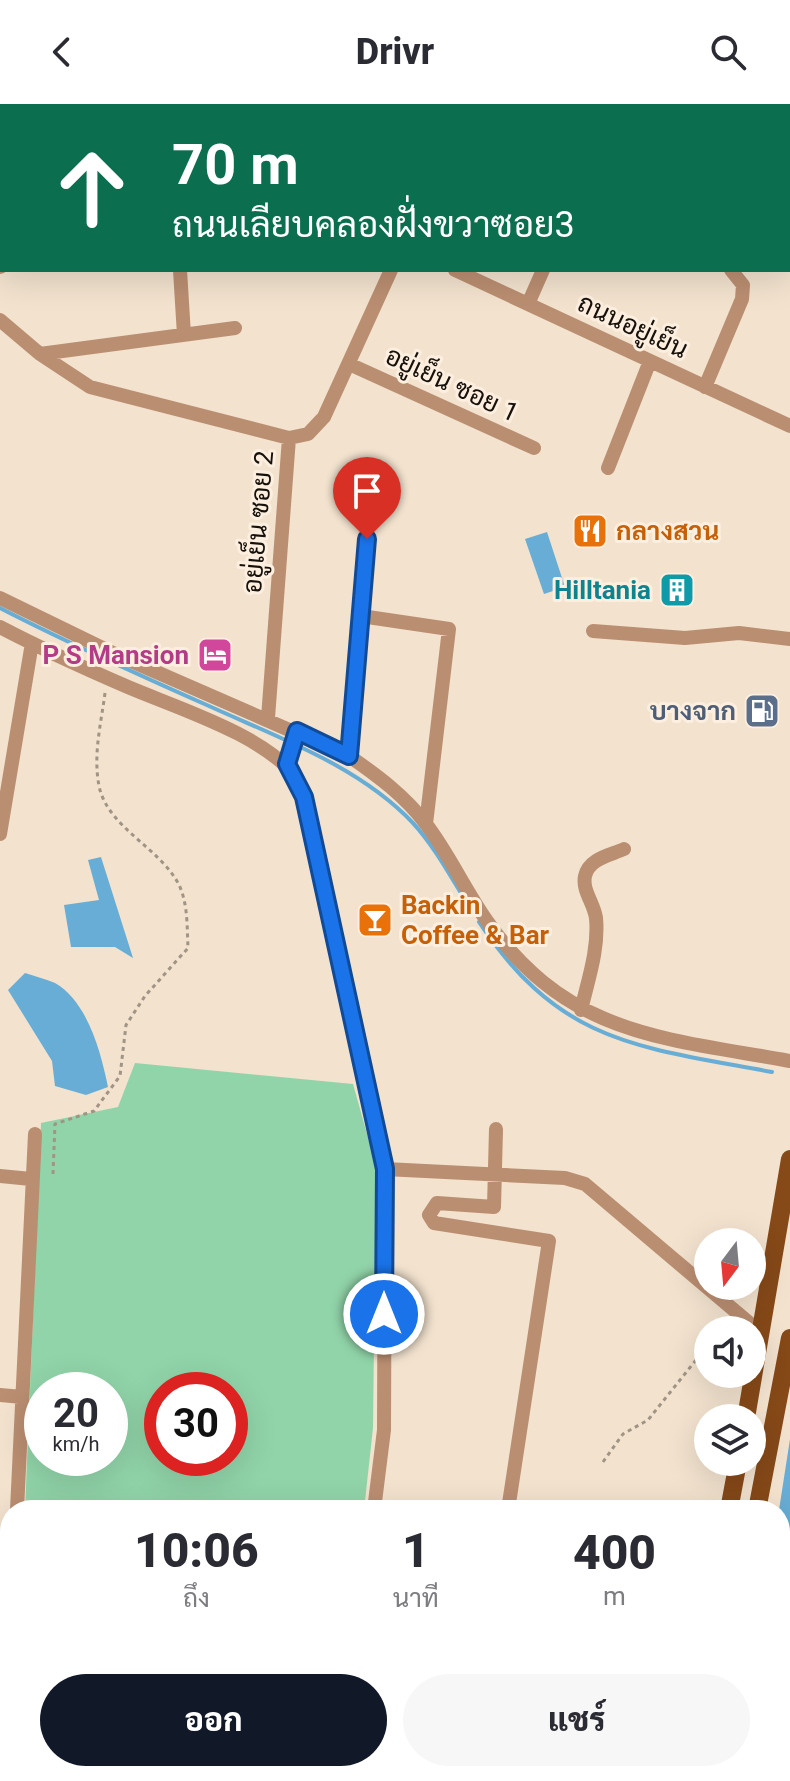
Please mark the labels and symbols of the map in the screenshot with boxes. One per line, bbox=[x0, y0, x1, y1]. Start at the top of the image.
street label: ถนนอยู่เย็น bbox=[572, 285, 694, 367]
street label: อยู่เย็น ซอย 1 bbox=[379, 337, 525, 431]
street label: อยู่เย็น ซอย 2 bbox=[234, 449, 282, 595]
pin bbox=[333, 457, 401, 539]
restaurant icon: กลางสวน bbox=[571, 512, 609, 550]
place label: กลางสวน bbox=[616, 516, 719, 546]
building icon: Hilltania bbox=[658, 571, 696, 609]
place label: Hilltania bbox=[554, 575, 651, 605]
hotel icon: P S Mansion bbox=[196, 636, 234, 674]
place label: P S Mansion bbox=[43, 640, 189, 670]
fuel station icon: บางจาก bbox=[743, 692, 781, 730]
place label: บางจาก bbox=[650, 696, 736, 726]
place label: Backin Coffee & Bar bbox=[401, 890, 550, 950]
bar icon: Backin Coffee & Bar bbox=[356, 901, 394, 939]
north arrow bbox=[694, 1228, 766, 1300]
position arrow bbox=[342, 1272, 426, 1356]
speed limit sign: 30 bbox=[144, 1372, 248, 1476]

